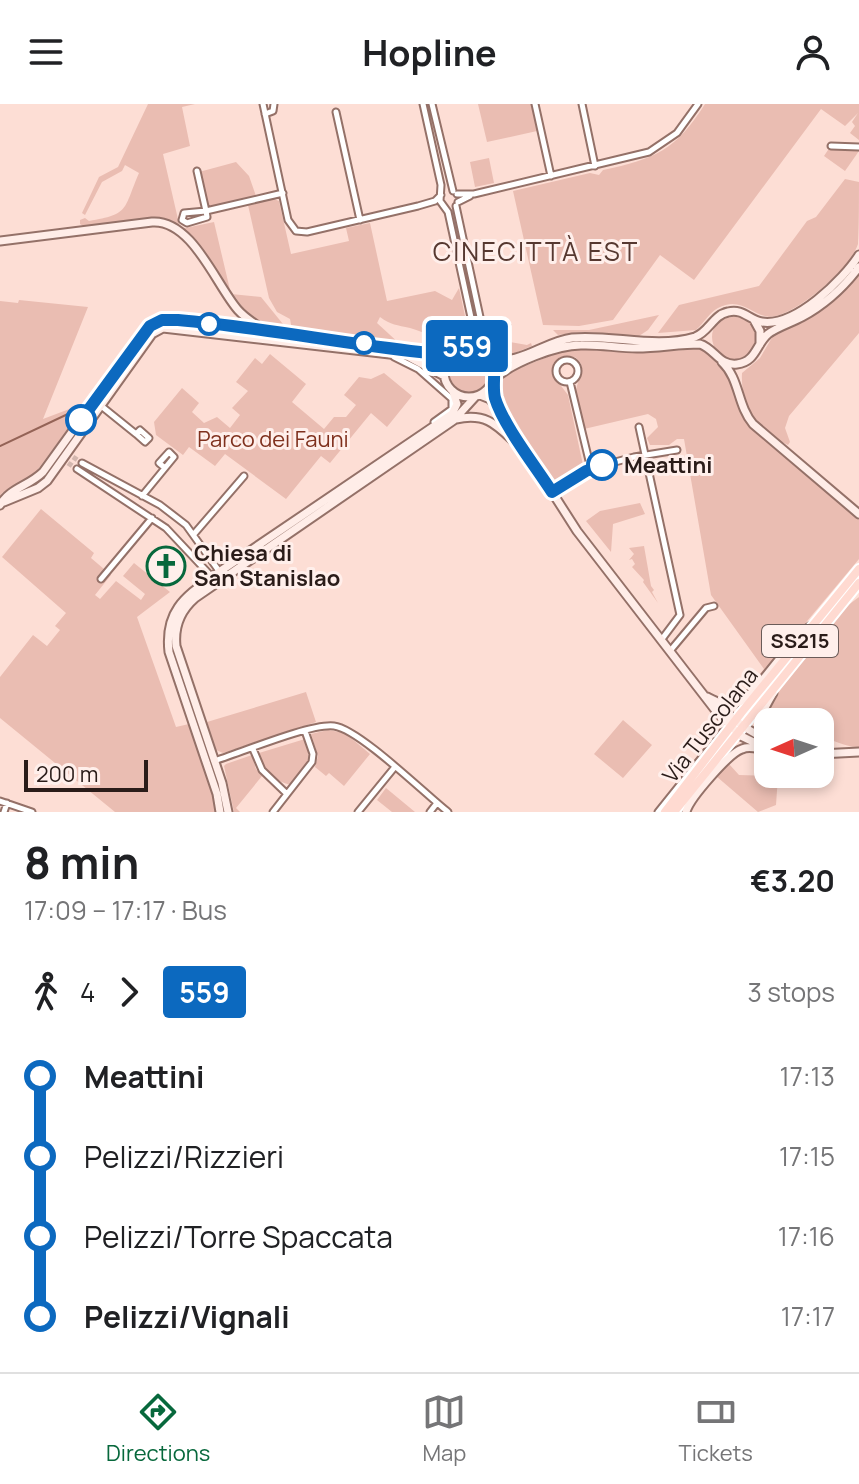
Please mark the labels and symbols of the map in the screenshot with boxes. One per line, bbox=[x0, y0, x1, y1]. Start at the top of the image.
district label: CINECITTÀ EST bbox=[433, 233, 639, 269]
unlabelled marker bbox=[198, 313, 220, 335]
line badge: 559 bbox=[421, 320, 513, 372]
unlabelled marker bbox=[353, 332, 375, 354]
unlabelled marker bbox=[66, 405, 96, 435]
park label: Parco dei Fauni bbox=[197, 424, 349, 454]
marker: Meattini bbox=[587, 450, 617, 480]
place label: Meattini bbox=[624, 450, 712, 480]
place label: Chiesa di San Stanislao bbox=[194, 538, 340, 593]
church icon: Chiesa di San Stanislao bbox=[145, 545, 187, 587]
road number: SS215 bbox=[762, 625, 838, 657]
street label: Via Tuscolana bbox=[655, 661, 765, 789]
north arrow bbox=[754, 708, 834, 788]
scale bar bbox=[24, 756, 148, 792]

